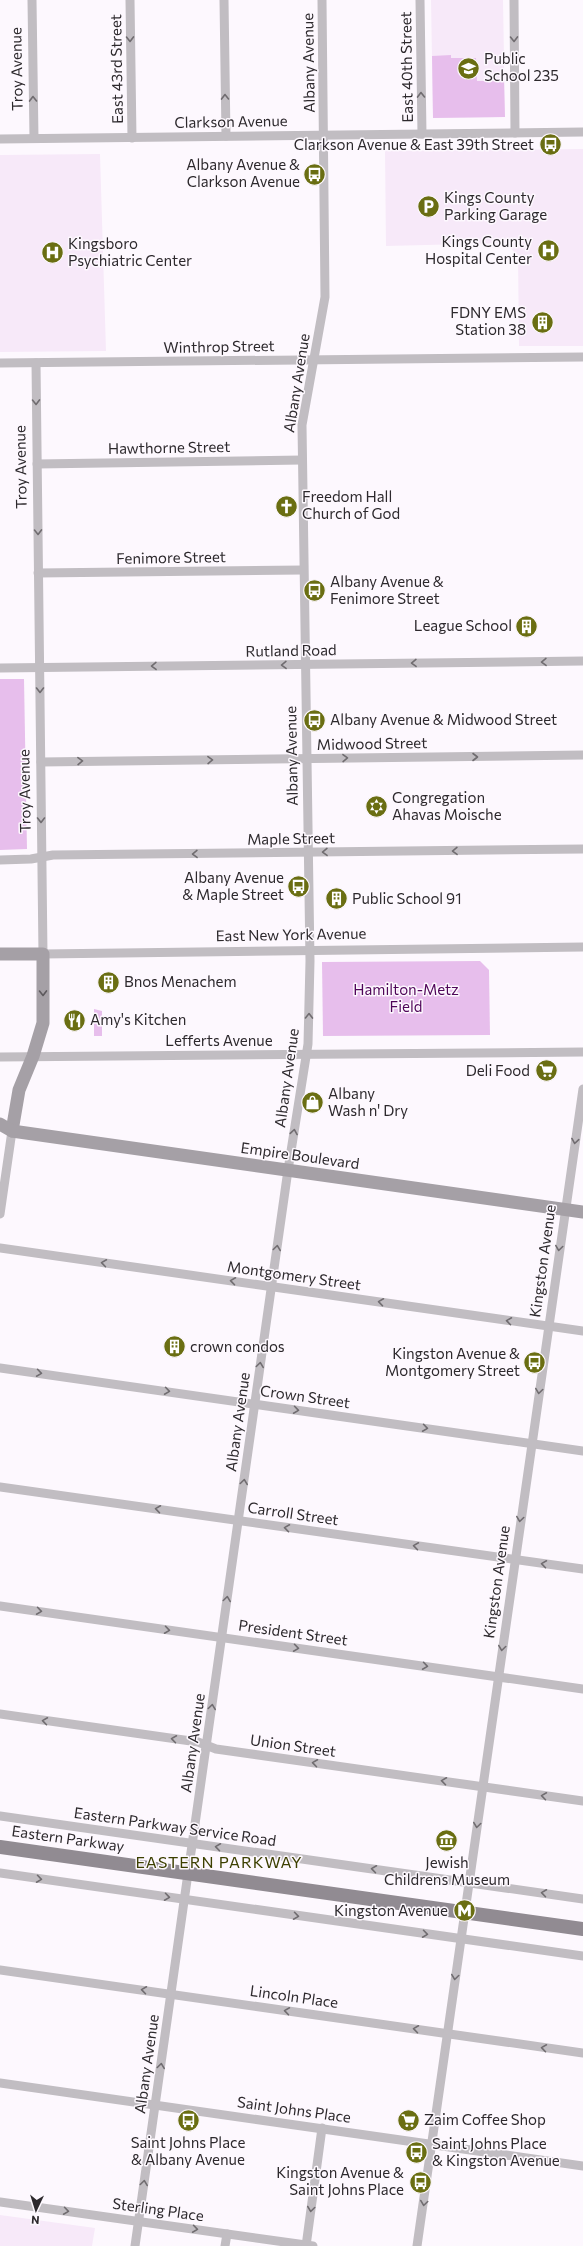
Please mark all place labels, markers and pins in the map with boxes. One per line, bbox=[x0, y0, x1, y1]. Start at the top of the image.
place label: Public School 235 bbox=[484, 49, 559, 84]
school or university icon: Public School 235 bbox=[455, 55, 481, 81]
bus stop icon: Clarkson Avenue & East 39th Street bbox=[537, 132, 563, 158]
place label: Clarkson Avenue & East 39th Street bbox=[294, 135, 534, 153]
place label: Albany Avenue & Clarkson Avenue bbox=[186, 155, 300, 190]
bus stop icon: Albany Avenue & Clarkson Avenue bbox=[302, 161, 328, 187]
place label: Kings County Parking Garage bbox=[444, 188, 547, 223]
parking icon: Kings County Parking Garage bbox=[416, 194, 442, 220]
place label: Kings County Hospital Center bbox=[425, 232, 532, 267]
place label: Kingsboro Psychiatric Center bbox=[68, 234, 192, 269]
hospital icon: Kings County Hospital Center bbox=[535, 238, 561, 264]
hospital icon: Kingsboro Psychiatric Center bbox=[39, 240, 65, 266]
place label: FDNY EMS Station 38 bbox=[450, 303, 526, 338]
building icon: FDNY EMS Station 38 bbox=[529, 309, 555, 335]
place label: Freedom Hall Church of God bbox=[302, 487, 400, 522]
church icon: Freedom Hall Church of God bbox=[273, 493, 299, 519]
place label: Albany Avenue & Fenimore Street bbox=[330, 572, 444, 607]
bus stop icon: Albany Avenue & Fenimore Street bbox=[301, 578, 327, 604]
building icon: League School bbox=[514, 613, 540, 639]
place label: League School bbox=[414, 616, 512, 634]
bus stop icon: Albany Avenue & Midwood Street bbox=[301, 707, 327, 733]
place label: Albany Avenue & Midwood Street bbox=[330, 710, 557, 728]
place label: Congregation Ahavas Moische bbox=[392, 788, 502, 823]
synagogue icon: Congregation Ahavas Moische bbox=[364, 794, 390, 820]
place label: Albany Avenue & Maple Street bbox=[182, 868, 284, 903]
bus stop icon: Albany Avenue & Maple Street bbox=[286, 874, 312, 900]
building icon: Public School 91 bbox=[324, 886, 350, 912]
place label: Public School 91 bbox=[352, 889, 462, 907]
building icon: Bnos Menachem bbox=[95, 969, 121, 995]
place label: Bnos Menachem bbox=[124, 972, 236, 990]
restaurant icon: Amy's Kitchen bbox=[61, 1007, 87, 1033]
place label: Amy's Kitchen bbox=[90, 1010, 186, 1028]
supermarket icon: Deli Food bbox=[533, 1058, 559, 1084]
place label: Deli Food bbox=[466, 1061, 530, 1079]
place label: Albany Wash n' Dry bbox=[328, 1084, 408, 1119]
shop icon: Albany Wash n' Dry bbox=[300, 1090, 326, 1116]
building icon: crown condos bbox=[161, 1334, 187, 1360]
place label: crown condos bbox=[190, 1337, 285, 1355]
place label: Kingston Avenue & Montgomery Street bbox=[385, 1344, 520, 1379]
bus stop icon: Kingston Avenue & Montgomery Street bbox=[522, 1350, 548, 1376]
museum icon: Jewish Childrens Museum bbox=[434, 1827, 460, 1853]
place label: Jewish Childrens Museum bbox=[384, 1853, 510, 1888]
metro station icon: Kingston Avenue bbox=[451, 1898, 477, 1924]
place label: Kingston Avenue bbox=[334, 1901, 448, 1919]
bus stop icon: Saint Johns Place & Albany Avenue bbox=[175, 2107, 201, 2133]
supermarket icon: Zaim Coffee Shop bbox=[395, 2107, 421, 2133]
place label: Zaim Coffee Shop bbox=[424, 2110, 546, 2128]
place label: Saint Johns Place & Albany Avenue bbox=[131, 2133, 245, 2168]
place label: Saint Johns Place & Kingston Avenue bbox=[432, 2134, 560, 2169]
bus stop icon: Saint Johns Place & Kingston Avenue bbox=[403, 2140, 429, 2166]
place label: Kingston Avenue & Saint Johns Place bbox=[276, 2163, 404, 2198]
bus stop icon: Kingston Avenue & Saint Johns Place bbox=[407, 2169, 433, 2195]

